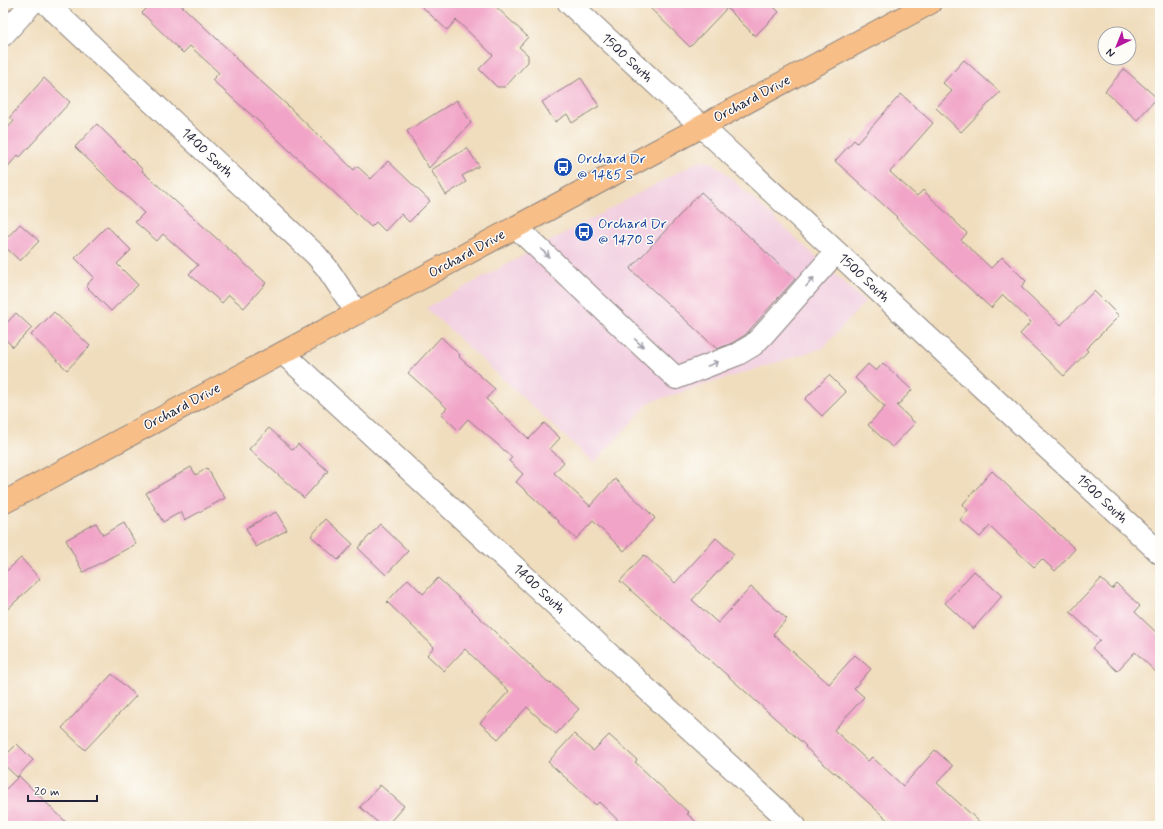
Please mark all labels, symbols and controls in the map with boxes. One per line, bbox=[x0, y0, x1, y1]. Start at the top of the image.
north arrow bbox=[1097, 26, 1137, 66]
street label: 1500 South bbox=[597, 30, 657, 87]
text: N bbox=[1103, 45, 1118, 60]
street label: Orchard Drive bbox=[710, 71, 794, 127]
street label: 1400 South bbox=[177, 124, 237, 182]
place label: Orchard Dr @ 1485 S bbox=[577, 150, 646, 184]
bus stop icon: Orchard Dr @ 1485 S bbox=[552, 156, 574, 178]
place label: Orchard Dr @ 1470 S bbox=[598, 215, 667, 249]
bus stop icon: Orchard Dr @ 1470 S bbox=[573, 221, 595, 243]
street label: Orchard Drive bbox=[426, 226, 508, 282]
one-way arrow bbox=[540, 248, 550, 258]
street label: 1500 South bbox=[834, 250, 894, 307]
one-way arrow bbox=[806, 277, 815, 287]
one-way arrow bbox=[634, 338, 644, 348]
one-way arrow bbox=[706, 360, 719, 367]
street label: Orchard Drive bbox=[140, 379, 224, 435]
street label: 1500 South bbox=[1072, 471, 1132, 528]
street label: 1400 South bbox=[509, 560, 569, 618]
scale bar bbox=[28, 777, 97, 803]
text: 20 m bbox=[34, 784, 60, 800]

